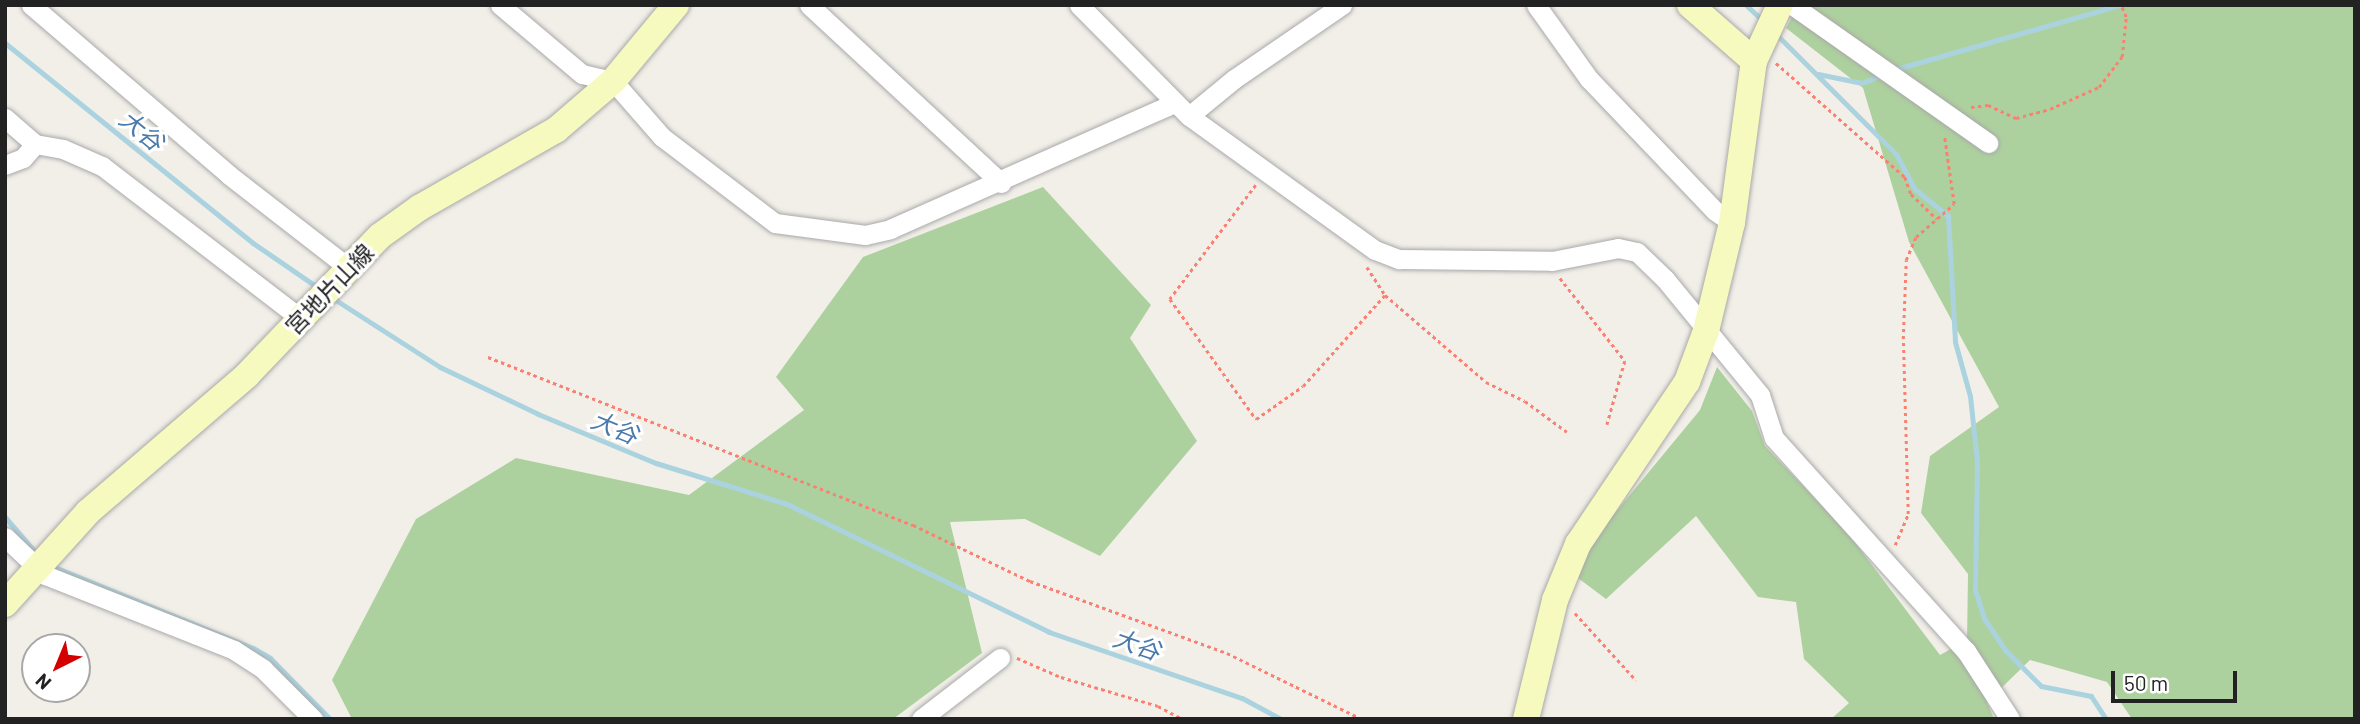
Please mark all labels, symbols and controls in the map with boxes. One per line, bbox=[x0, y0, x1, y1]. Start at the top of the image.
water label: 大谷 bbox=[114, 104, 170, 156]
street label: 宮地片山線 bbox=[279, 238, 379, 340]
water label: 大谷 bbox=[587, 405, 643, 449]
water label: 大谷 bbox=[1110, 623, 1164, 665]
north arrow bbox=[21, 633, 91, 703]
scale bar bbox=[2115, 658, 2241, 702]
text: N bbox=[30, 670, 55, 695]
text: 50 m bbox=[2124, 670, 2168, 695]

